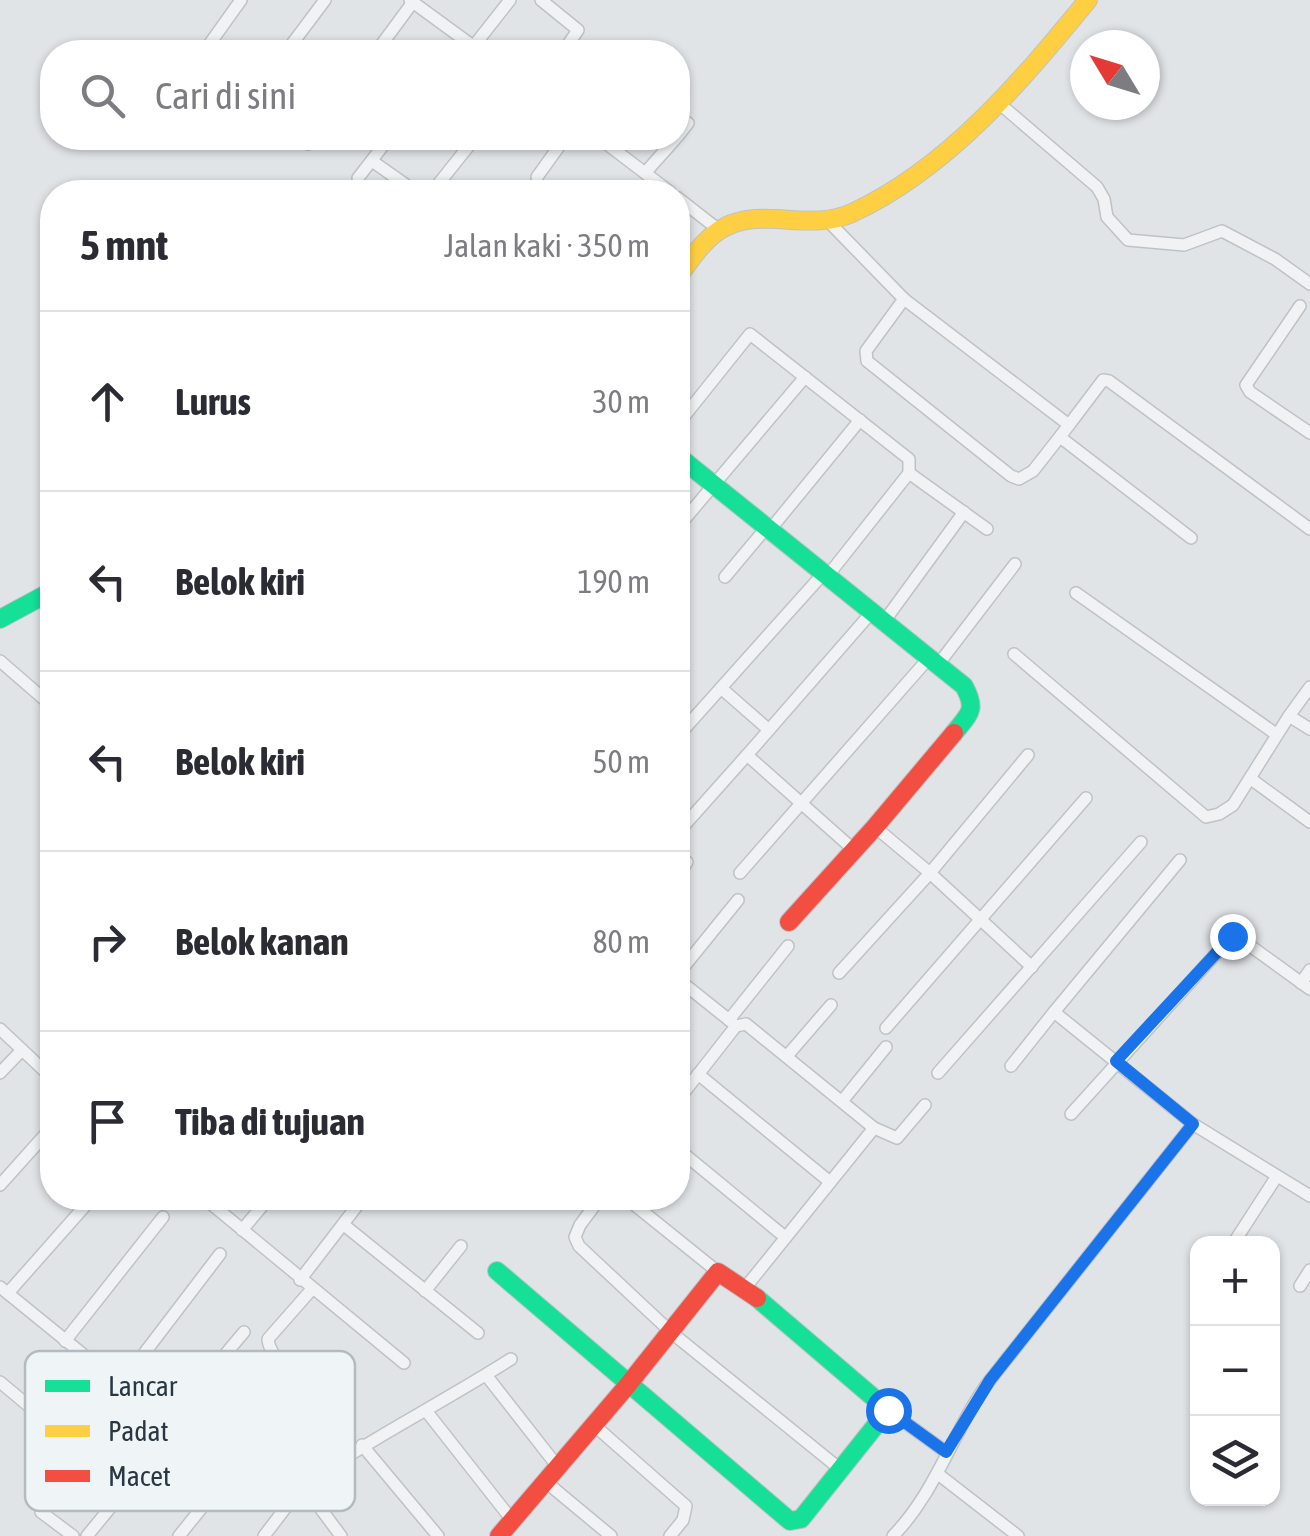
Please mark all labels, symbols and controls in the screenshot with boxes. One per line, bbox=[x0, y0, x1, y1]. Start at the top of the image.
north arrow bbox=[1070, 30, 1160, 120]
search box bbox=[40, 40, 690, 150]
icon: search bbox=[75, 68, 130, 123]
text: Cari di sini bbox=[155, 74, 296, 117]
text: 5 mnt bbox=[80, 221, 168, 269]
text: Jalan kaki · 350 m bbox=[444, 227, 650, 264]
icon: ahead bbox=[80, 374, 135, 429]
text: Lurus bbox=[175, 380, 251, 423]
text: 30 m bbox=[592, 383, 650, 420]
icon: left bbox=[80, 554, 135, 609]
text: Belok kiri bbox=[175, 560, 305, 603]
text: 190 m bbox=[577, 563, 650, 600]
icon: left bbox=[80, 734, 135, 789]
text: Belok kiri bbox=[175, 740, 305, 783]
text: 50 m bbox=[592, 743, 650, 780]
icon: right bbox=[80, 914, 135, 969]
route end bbox=[1210, 914, 1256, 960]
text: Belok kanan bbox=[175, 920, 349, 963]
text: 80 m bbox=[592, 923, 650, 960]
icon: arrive bbox=[80, 1094, 135, 1149]
text: Tiba di tujuan bbox=[175, 1100, 365, 1143]
map controls bbox=[1190, 1236, 1280, 1506]
button: + bbox=[1190, 1236, 1280, 1326]
button: − bbox=[1190, 1326, 1280, 1416]
legend bbox=[25, 1351, 355, 1511]
text: Lancar bbox=[108, 1370, 178, 1402]
route start bbox=[866, 1388, 912, 1434]
text: Padat bbox=[108, 1415, 169, 1447]
button: layers bbox=[1190, 1416, 1280, 1506]
text: Macet bbox=[108, 1460, 171, 1492]

